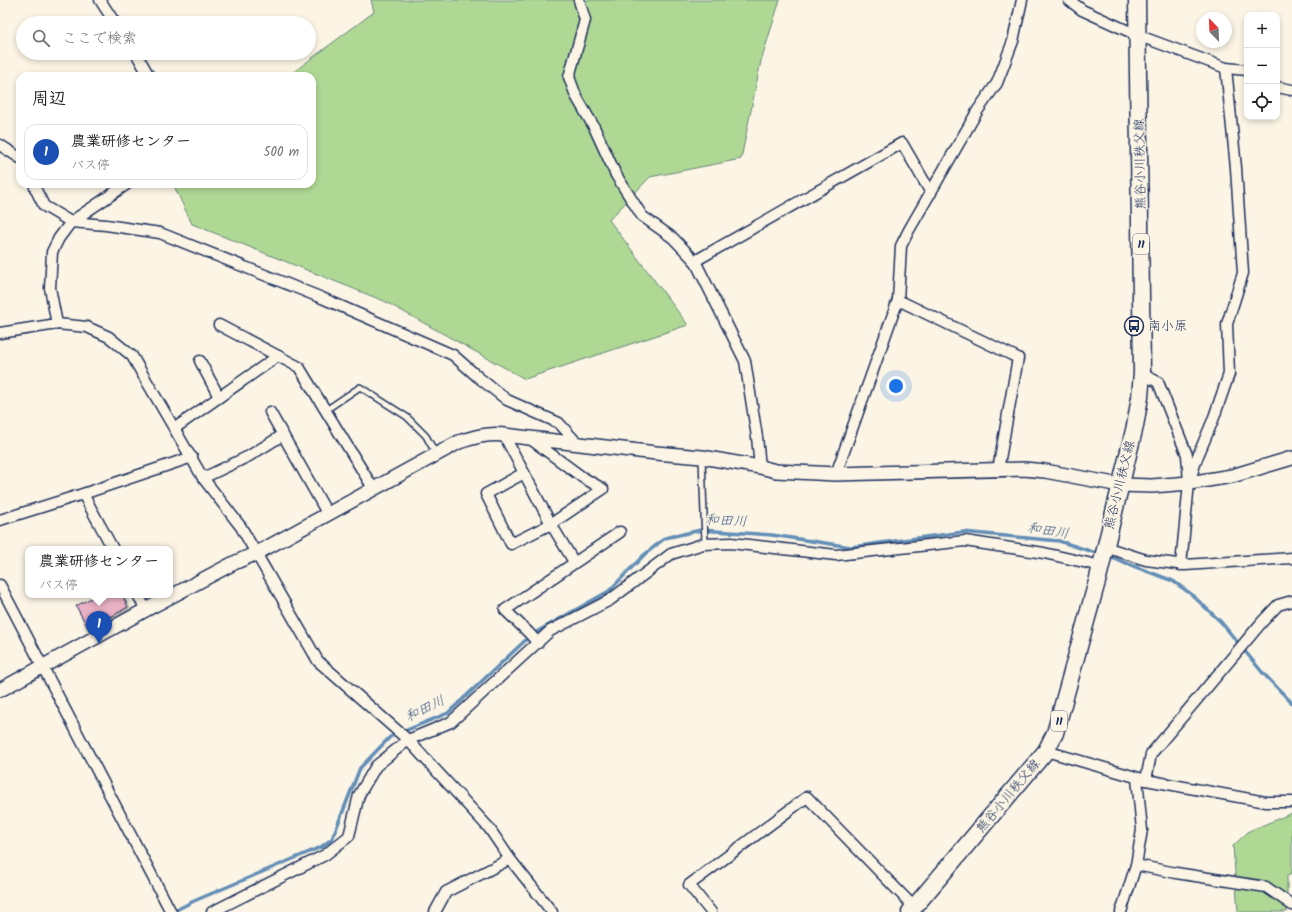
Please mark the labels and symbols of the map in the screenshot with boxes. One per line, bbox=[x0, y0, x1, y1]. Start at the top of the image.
north arrow bbox=[1196, 12, 1232, 48]
street label: 熊谷小川秩父線 bbox=[1129, 117, 1151, 210]
road number: 11 bbox=[1133, 234, 1149, 254]
bus stop icon: 南小原 bbox=[1123, 315, 1145, 337]
place label: 南小原 bbox=[1148, 316, 1187, 337]
your location bbox=[886, 376, 906, 396]
street label: 熊谷小川秩父線 bbox=[1099, 437, 1141, 532]
water label: 和田川 bbox=[704, 509, 748, 533]
water label: 和田川 bbox=[1026, 517, 1070, 545]
pin: 1 bbox=[86, 611, 112, 644]
water label: 和田川 bbox=[401, 690, 449, 728]
road number: 11 bbox=[1051, 711, 1067, 731]
street label: 熊谷小川秩父線 bbox=[971, 754, 1046, 838]

